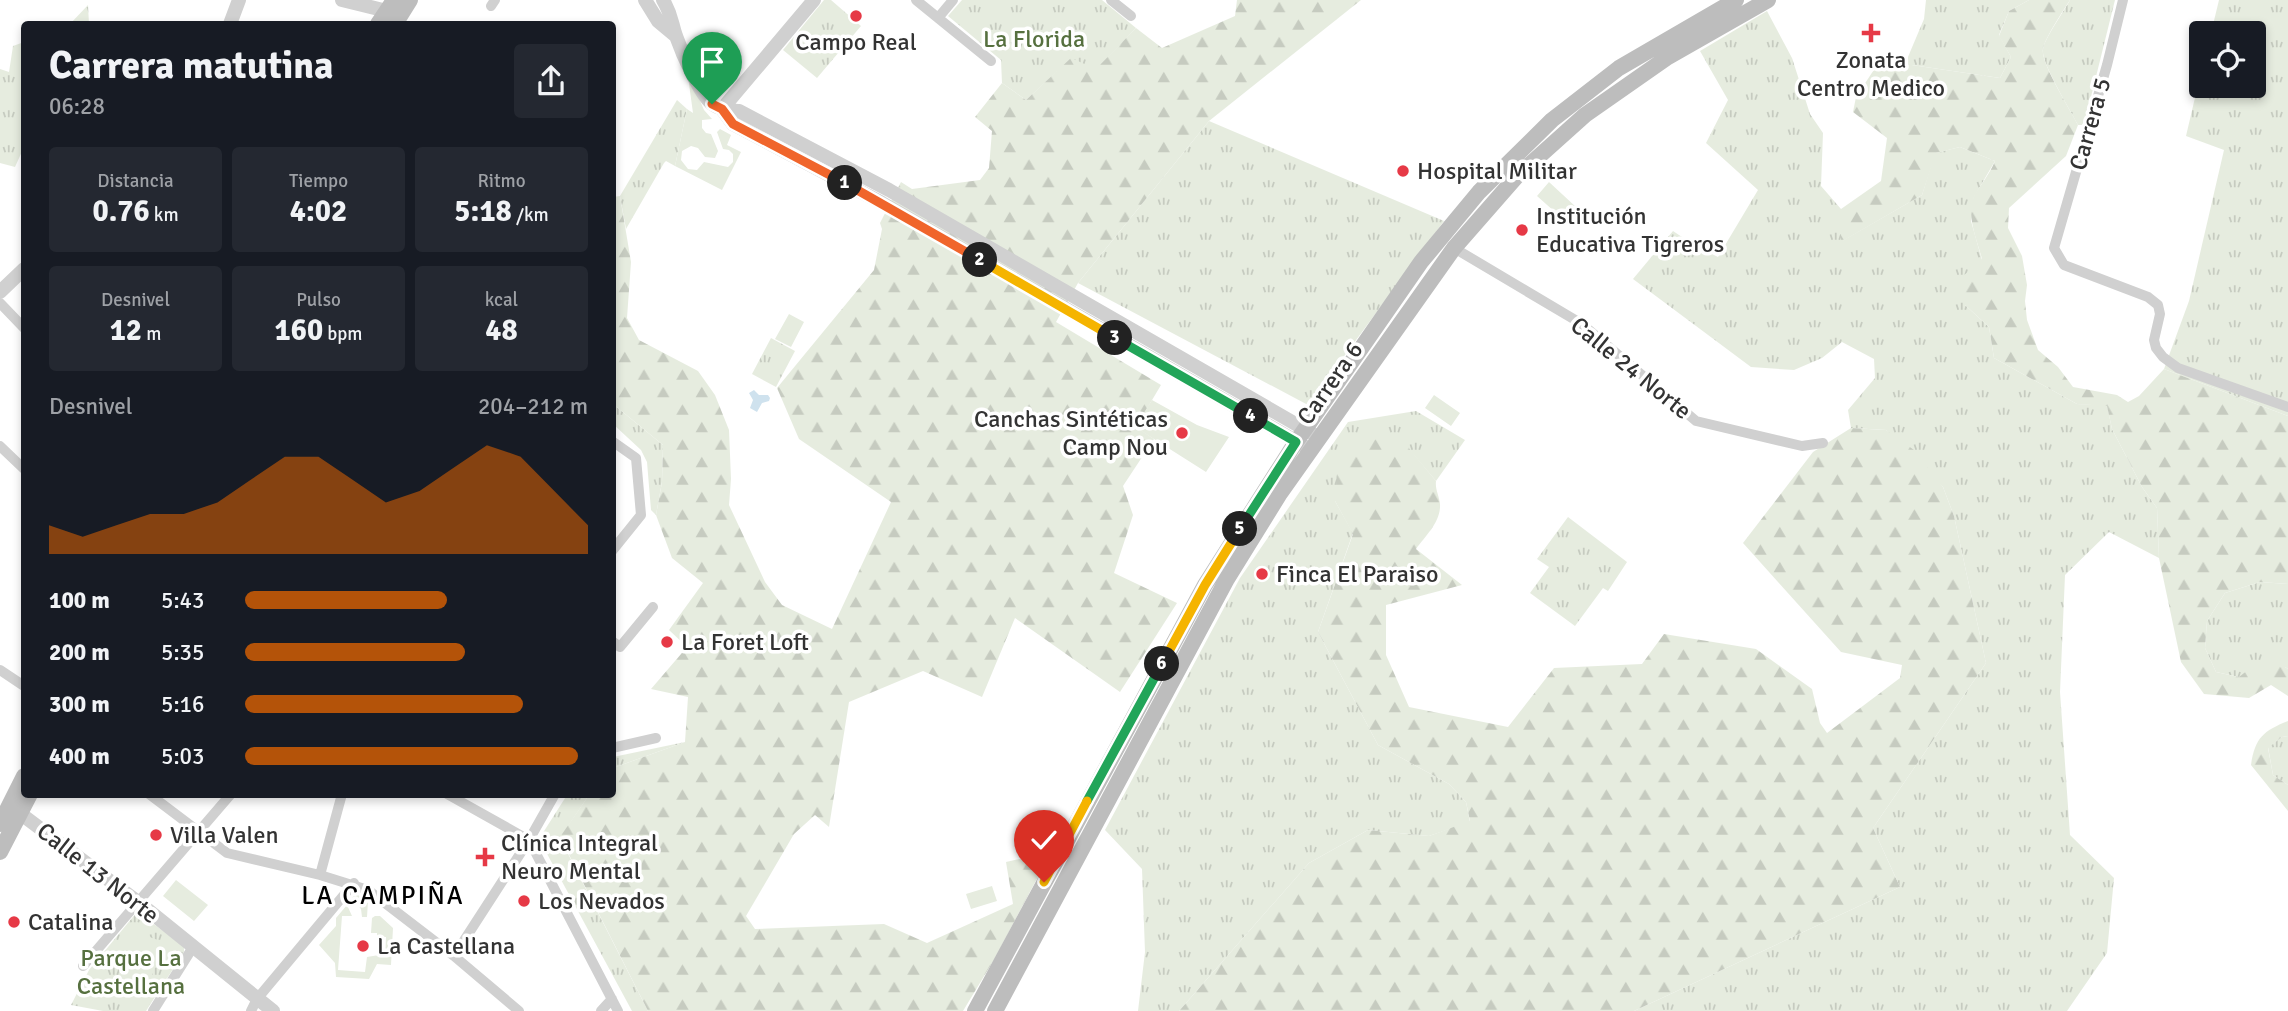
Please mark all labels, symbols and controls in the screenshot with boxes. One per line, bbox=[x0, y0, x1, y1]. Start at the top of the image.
marker: Campo Real bbox=[848, 8, 864, 24]
map controls bbox=[2189, 21, 2266, 98]
button: locate bbox=[2189, 21, 2266, 98]
marker: Zonata Centro Medico bbox=[1861, 23, 1881, 43]
park label: La Florida bbox=[983, 24, 1085, 54]
place label: Campo Real bbox=[795, 27, 917, 57]
pin bbox=[682, 32, 742, 104]
text: Carrera matutina bbox=[49, 42, 334, 89]
icon: arrive bbox=[693, 43, 731, 81]
button: share bbox=[514, 44, 588, 118]
place label: Zonata Centro Medico bbox=[1797, 45, 1945, 103]
street label: Carrera 5 bbox=[2063, 74, 2117, 174]
text: 06:28 bbox=[49, 92, 105, 121]
place label: Hospital Militar bbox=[1417, 156, 1577, 186]
marker: Hospital Militar bbox=[1395, 163, 1411, 179]
pin: 1 bbox=[828, 166, 862, 200]
text: Distancia bbox=[97, 169, 174, 193]
text: Tiempo bbox=[289, 169, 348, 193]
text: Ritmo bbox=[477, 169, 526, 193]
text: 1 bbox=[839, 170, 850, 194]
text: 0.76 bbox=[92, 193, 150, 230]
text: 4:02 bbox=[290, 193, 347, 230]
text: 5:18 bbox=[454, 193, 512, 230]
place label: Institución Educativa Tigreros bbox=[1536, 201, 1724, 259]
text: km bbox=[150, 203, 179, 227]
text: /km bbox=[512, 203, 549, 227]
marker: Institución Educativa Tigreros bbox=[1514, 222, 1530, 238]
pin: 2 bbox=[962, 243, 998, 278]
text: 2 bbox=[974, 247, 985, 271]
text: Desnivel bbox=[101, 288, 170, 312]
text: Pulso bbox=[296, 288, 341, 312]
text: kcal bbox=[485, 288, 518, 312]
street label: Calle 24 Norte bbox=[1564, 310, 1698, 426]
text: 12 bbox=[110, 312, 142, 349]
text: 160 bbox=[274, 312, 323, 349]
text: 48 bbox=[485, 312, 518, 349]
pin: 3 bbox=[1098, 320, 1132, 356]
text: m bbox=[142, 322, 161, 346]
text: bpm bbox=[323, 322, 363, 346]
text: 3 bbox=[1109, 325, 1120, 349]
street label: Carrera 6 bbox=[1291, 336, 1369, 430]
text: Desnivel bbox=[49, 392, 132, 421]
text: 204–212 m bbox=[478, 392, 588, 421]
pin: 4 bbox=[1234, 398, 1268, 434]
text: 4 bbox=[1245, 403, 1256, 427]
place label: Canchas Sintéticas Camp Nou bbox=[974, 404, 1168, 462]
marker: Canchas Sintéticas Camp Nou bbox=[1174, 425, 1190, 441]
pin: 5 bbox=[1222, 512, 1258, 546]
text: 5 bbox=[1234, 516, 1245, 540]
place label: Finca El Paraiso bbox=[1276, 559, 1438, 589]
marker: Finca El Paraiso bbox=[1254, 566, 1270, 582]
text: 100 m bbox=[49, 586, 110, 615]
text: 5:43 bbox=[161, 586, 204, 615]
place label: La Foret Loft bbox=[681, 627, 809, 657]
marker: La Foret Loft bbox=[659, 634, 675, 650]
text: 200 m bbox=[49, 638, 110, 667]
text: 5:35 bbox=[161, 638, 204, 667]
pin: 6 bbox=[1144, 646, 1180, 682]
text: 6 bbox=[1156, 651, 1167, 675]
text: 300 m bbox=[49, 690, 110, 719]
text: 5:16 bbox=[161, 690, 204, 719]
text: 400 m bbox=[49, 742, 110, 771]
text: 5:03 bbox=[161, 742, 204, 771]
pin bbox=[1014, 810, 1074, 882]
street label: Calle 13 Norte bbox=[31, 816, 165, 930]
place label: Villa Valen bbox=[170, 820, 279, 850]
icon: check bbox=[1025, 821, 1063, 859]
marker: Villa Valen bbox=[148, 827, 164, 843]
place label: Clínica Integral Neuro Mental bbox=[501, 828, 658, 886]
marker: Clínica Integral Neuro Mental bbox=[475, 847, 495, 867]
district label: LA CAMPIÑA bbox=[301, 880, 465, 912]
place label: Los Nevados bbox=[538, 886, 665, 916]
marker: Los Nevados bbox=[516, 893, 532, 909]
place label: Catalina bbox=[28, 907, 114, 937]
marker: Catalina bbox=[6, 914, 22, 930]
place label: La Castellana bbox=[377, 931, 515, 961]
marker: La Castellana bbox=[355, 938, 371, 954]
park label: Parque La Castellana bbox=[77, 943, 185, 1001]

